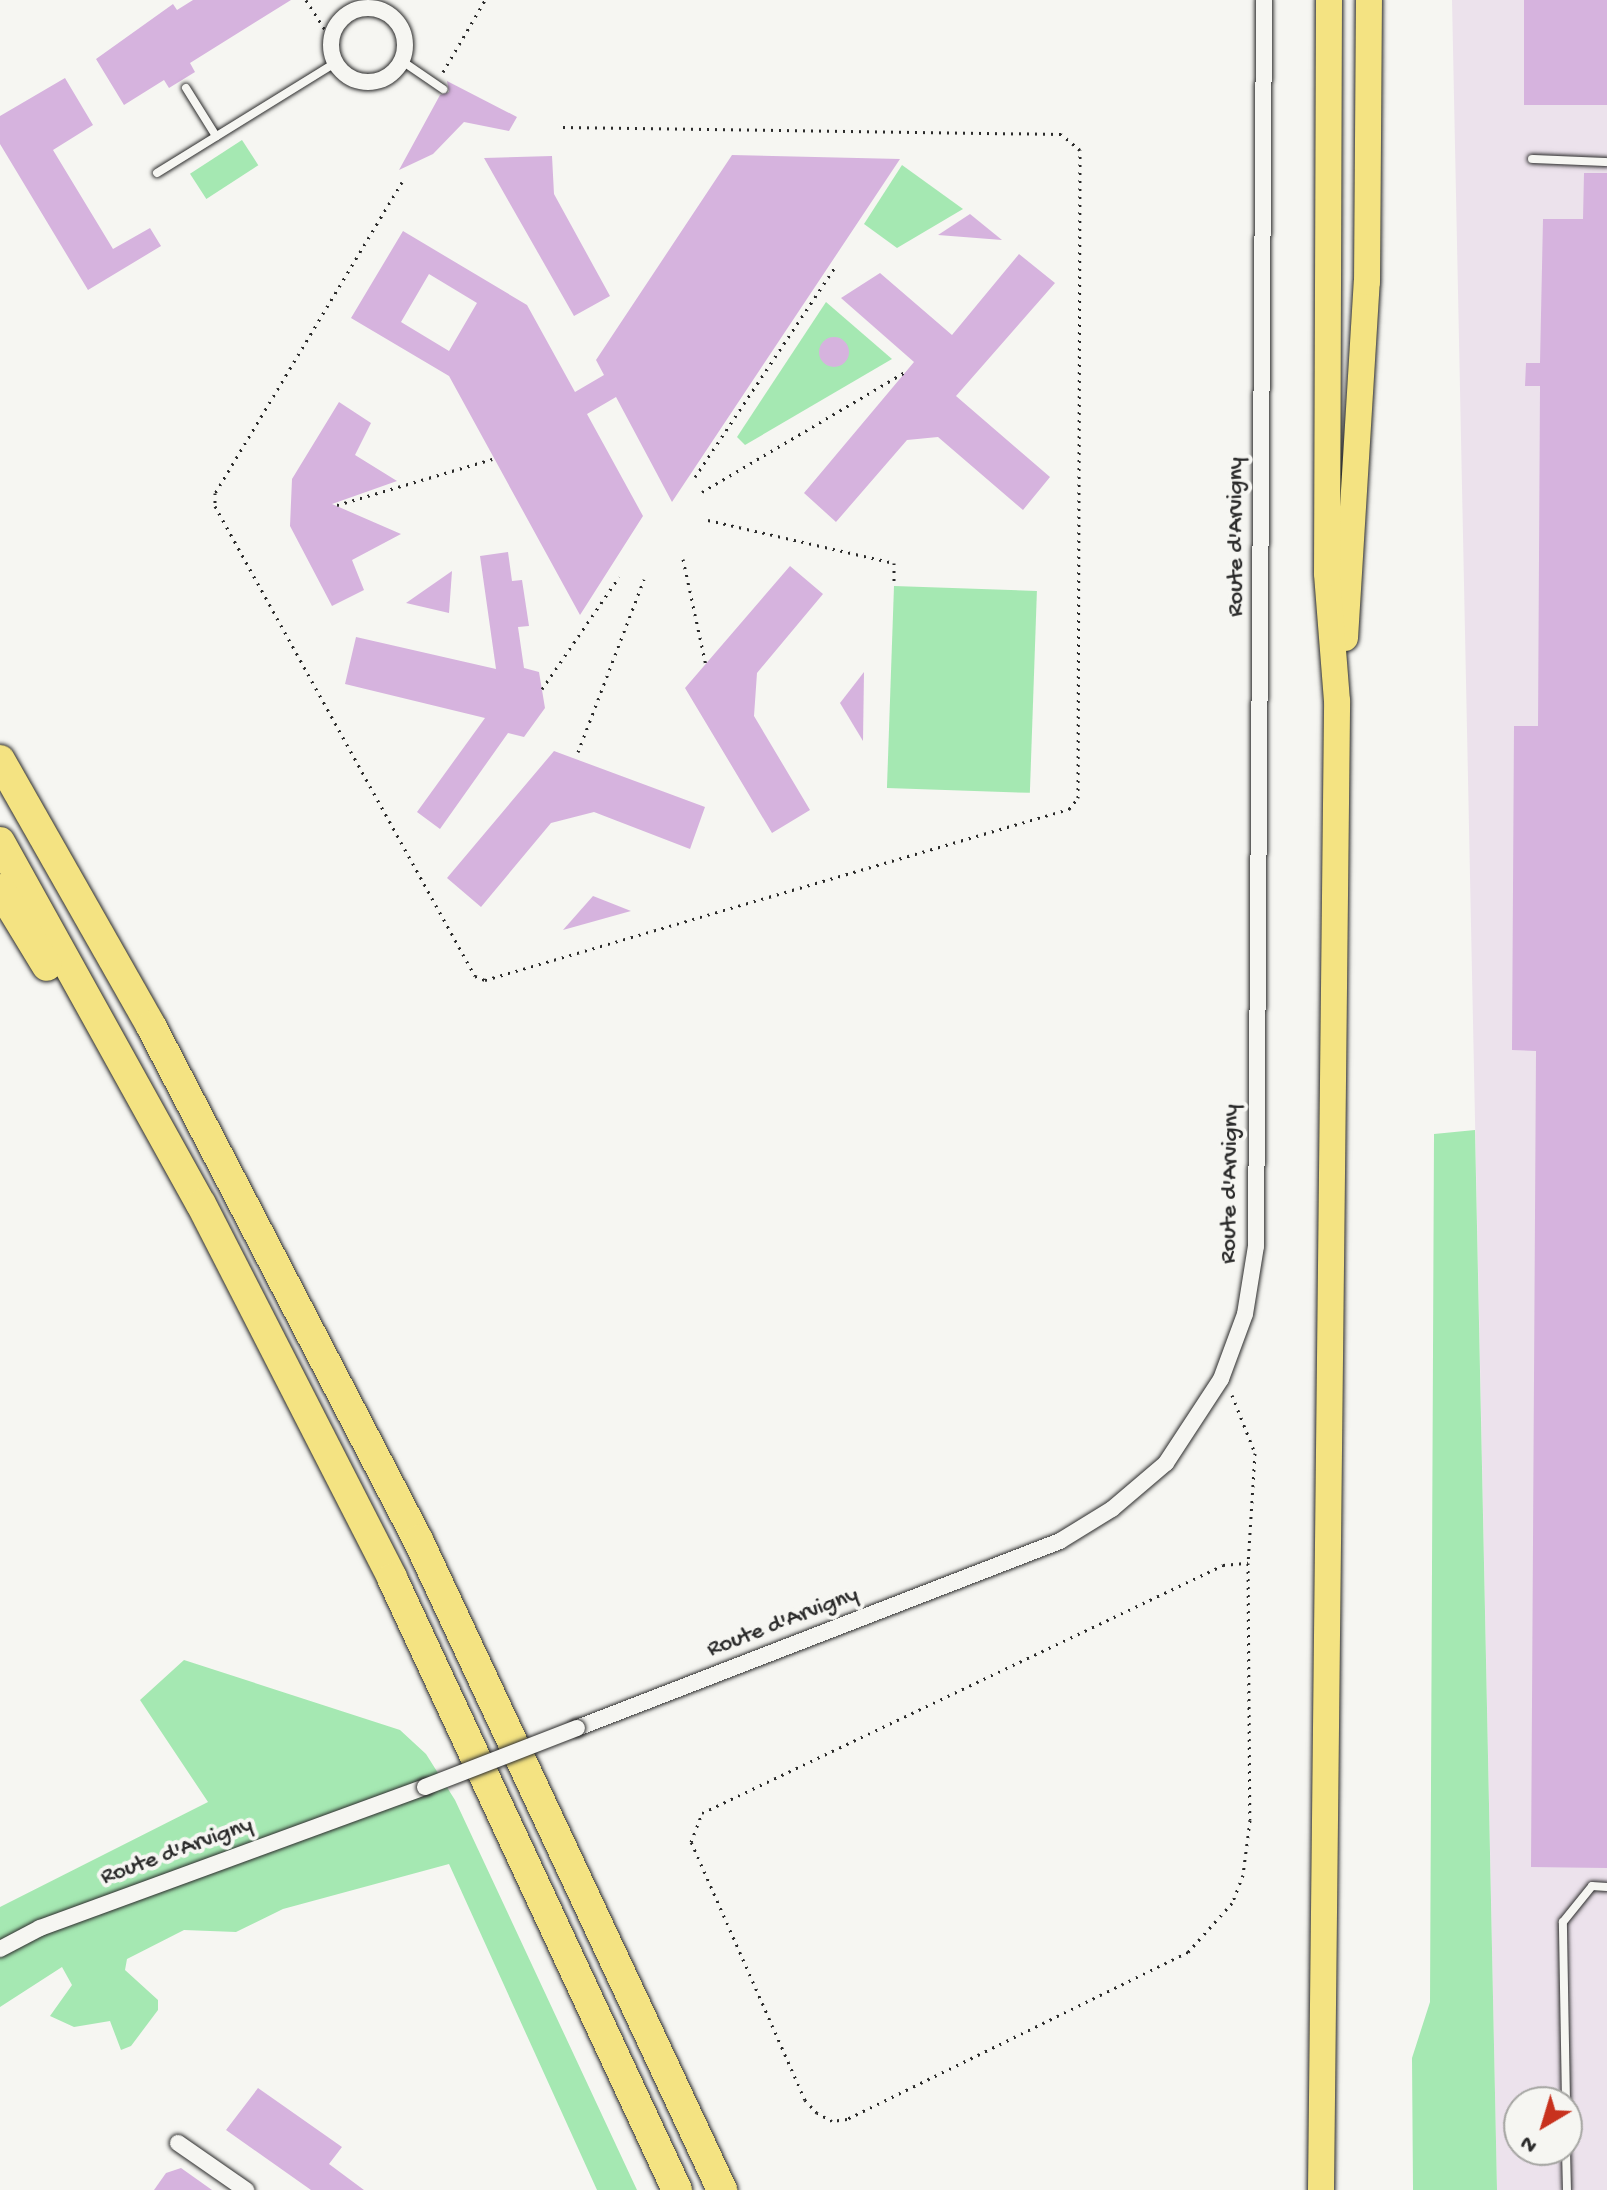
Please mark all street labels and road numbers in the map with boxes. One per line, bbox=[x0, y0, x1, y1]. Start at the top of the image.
street label: Route d'Arvigny bbox=[1223, 457, 1251, 617]
street label: Route d'Arvigny bbox=[1215, 1104, 1247, 1264]
street label: Route d'Arvigny bbox=[703, 1581, 863, 1665]
street label: Route d'Arvigny bbox=[97, 1811, 257, 1893]

